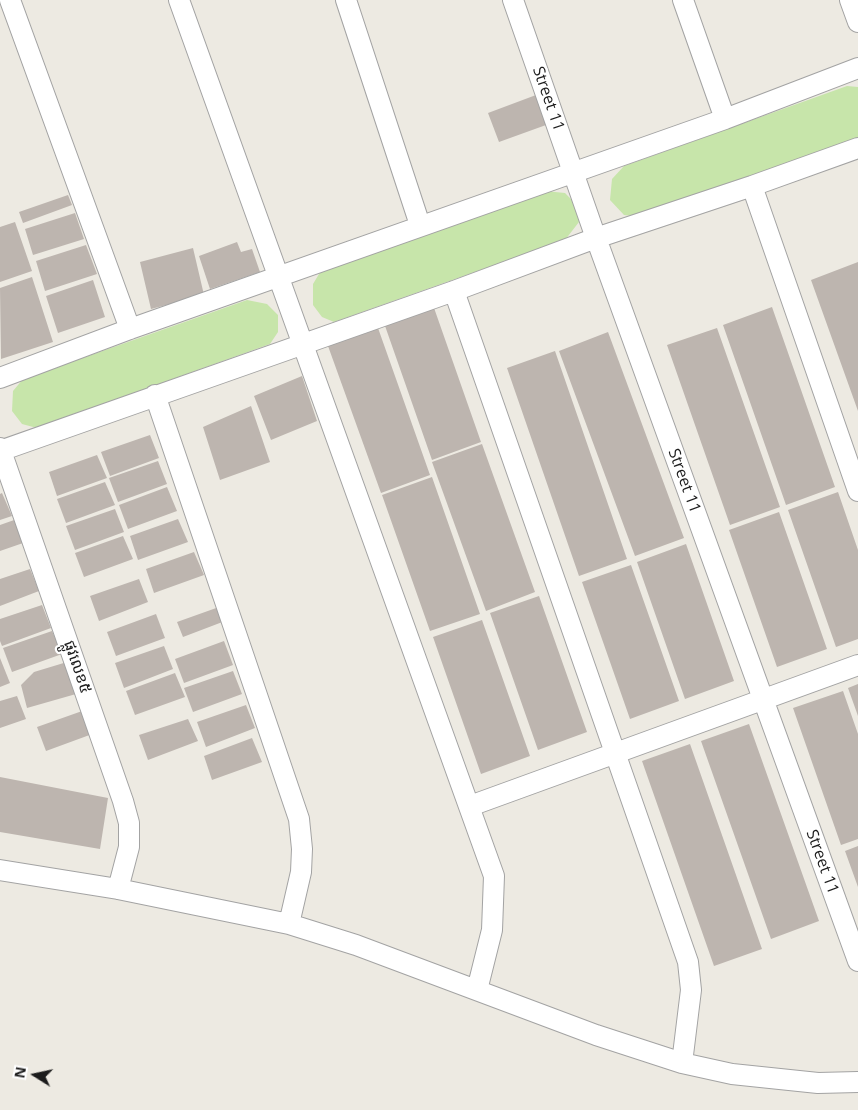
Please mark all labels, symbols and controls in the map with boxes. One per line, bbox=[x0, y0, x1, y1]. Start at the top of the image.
street label: Street 11 bbox=[528, 64, 568, 134]
street label: Street 11 bbox=[663, 446, 705, 516]
street label: ផ្លូវលេខ៥ bbox=[59, 638, 95, 696]
street label: Street 11 bbox=[801, 827, 843, 897]
north arrow bbox=[10, 1050, 60, 1100]
text: N bbox=[9, 1065, 30, 1080]

